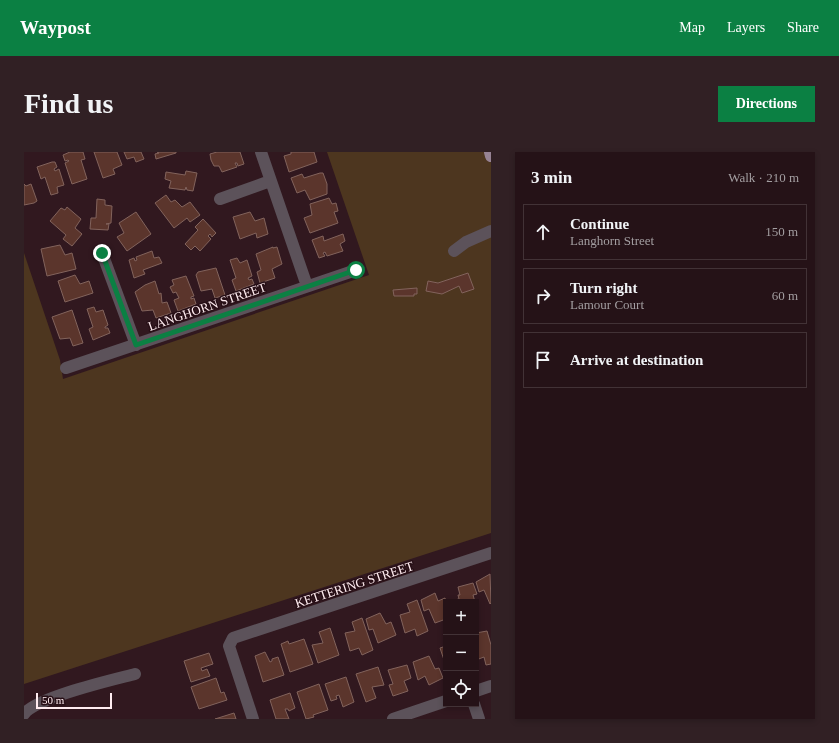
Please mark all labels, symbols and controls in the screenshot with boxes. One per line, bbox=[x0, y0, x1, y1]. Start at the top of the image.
text: Waypost bbox=[20, 17, 91, 38]
text: Map bbox=[679, 20, 705, 35]
text: Layers bbox=[727, 20, 765, 35]
text: Share bbox=[787, 20, 819, 35]
button: Directions bbox=[718, 86, 815, 122]
text: Find us bbox=[24, 88, 114, 119]
text: 3 min bbox=[531, 168, 572, 187]
text: Walk · 210 m bbox=[728, 170, 799, 185]
text: Continue bbox=[570, 216, 629, 232]
icon: ahead bbox=[532, 221, 554, 243]
text: 150 m bbox=[765, 224, 798, 239]
text: Langhorn Street bbox=[570, 233, 654, 248]
route end bbox=[93, 244, 111, 262]
route start bbox=[347, 261, 365, 279]
street label: LANGHORN STREET bbox=[146, 279, 268, 334]
text: Turn right bbox=[570, 280, 637, 296]
icon: right bbox=[532, 285, 554, 307]
text: 60 m bbox=[772, 288, 798, 303]
text: Lamour Court bbox=[570, 297, 644, 312]
icon: arrive bbox=[532, 349, 554, 371]
text: Arrive at destination bbox=[570, 352, 703, 368]
street label: KETTERING STREET bbox=[293, 558, 415, 611]
map controls bbox=[443, 599, 479, 707]
button: + bbox=[443, 599, 479, 635]
button: − bbox=[443, 635, 479, 671]
button: locate bbox=[443, 671, 479, 707]
scale bar bbox=[36, 691, 112, 710]
text: 50 m bbox=[42, 694, 64, 706]

